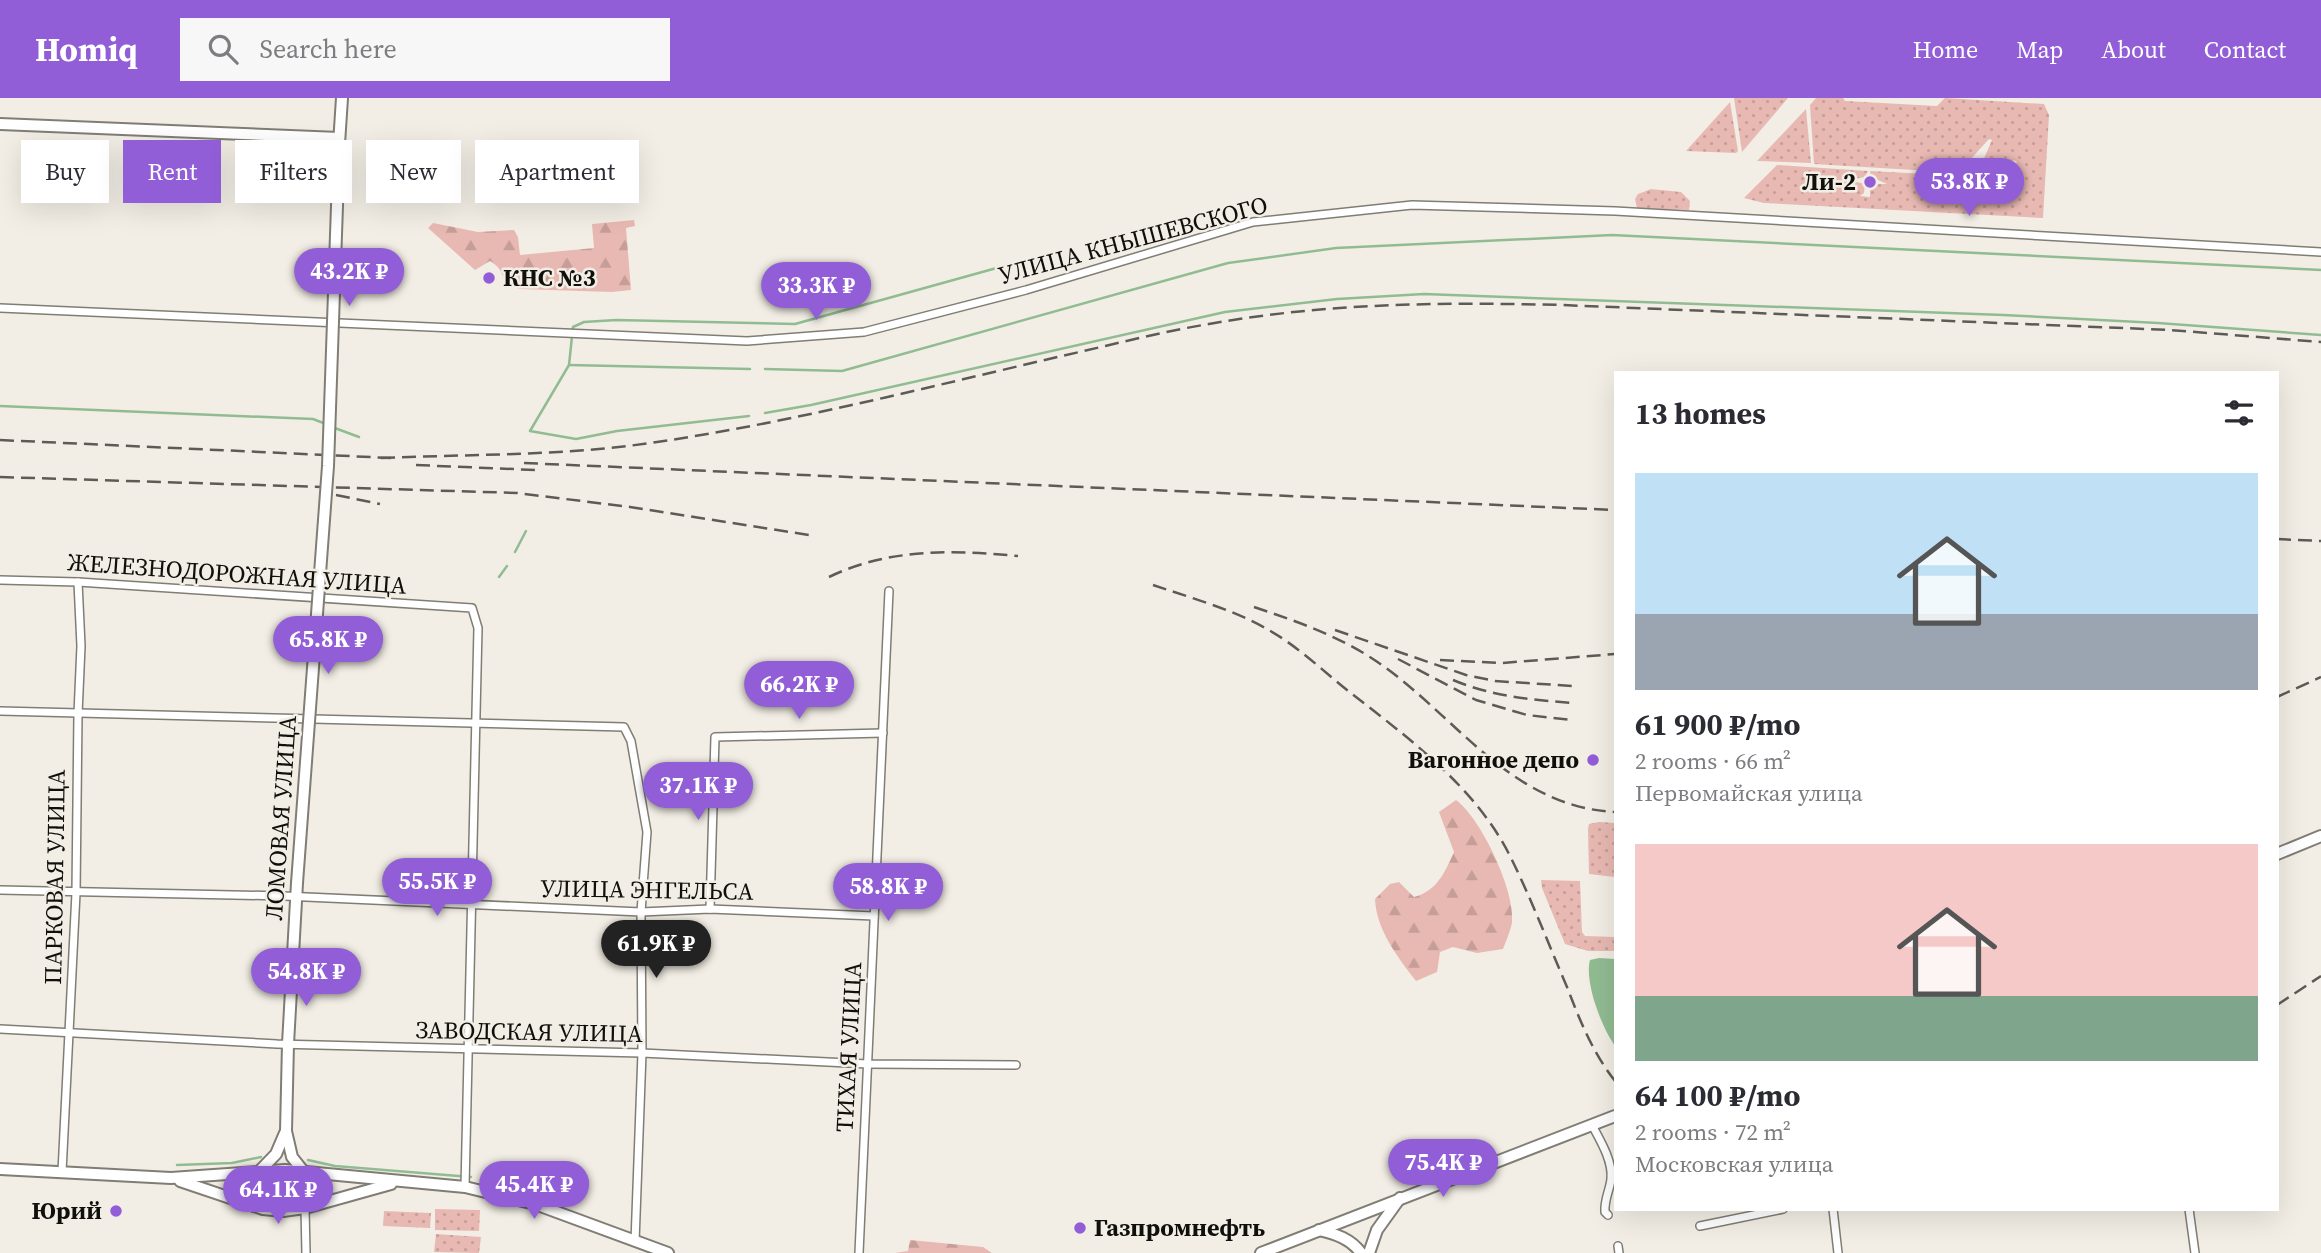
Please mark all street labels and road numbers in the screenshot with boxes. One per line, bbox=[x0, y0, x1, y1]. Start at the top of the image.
street label: УЛИЦА КНЫШЕВСКОГО bbox=[995, 188, 1271, 291]
street label: ЖЕЛЕЗНОДОРОЖНАЯ УЛИЦА bbox=[66, 545, 408, 602]
street label: ЛОМОВАЯ УЛИЦА bbox=[257, 714, 304, 922]
street label: ПАРКОВАЯ УЛИЦА bbox=[36, 769, 73, 985]
street label: УЛИЦА ЭНГЕЛЬСА bbox=[540, 871, 754, 908]
street label: ТИХАЯ УЛИЦА bbox=[828, 961, 869, 1133]
street label: ЗАВОДСКАЯ УЛИЦА bbox=[415, 1013, 643, 1050]

